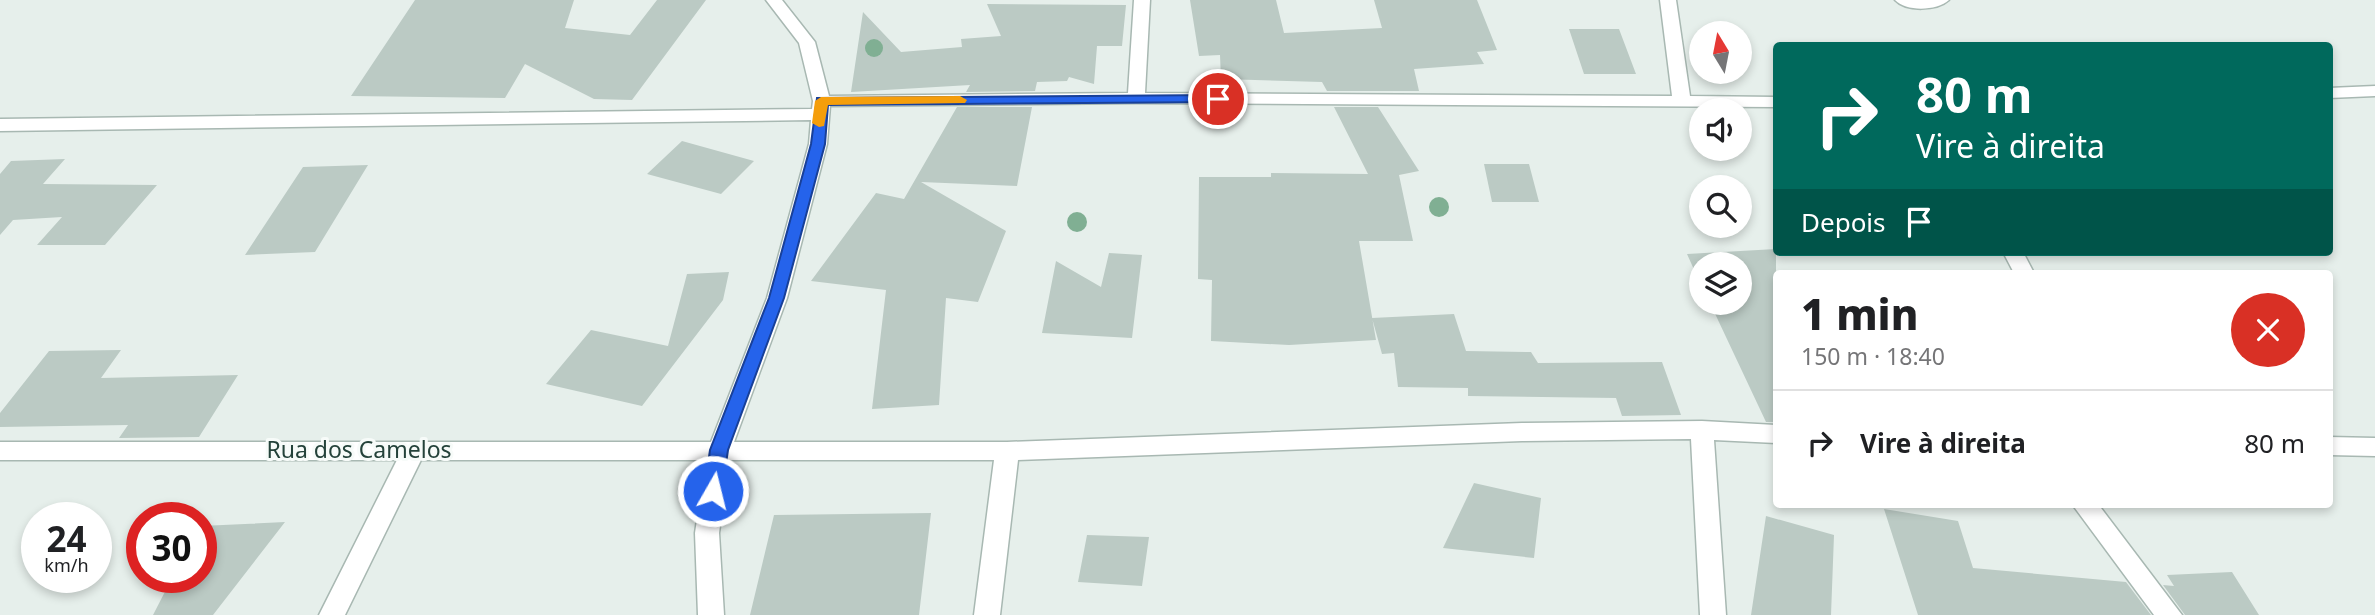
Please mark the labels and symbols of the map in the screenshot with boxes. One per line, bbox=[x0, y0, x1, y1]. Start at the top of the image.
north arrow bbox=[1689, 21, 1752, 84]
pin bbox=[1188, 69, 1248, 129]
street label: Rua dos Camelos bbox=[266, 433, 452, 465]
position arrow bbox=[676, 454, 750, 528]
speed limit sign: 30 bbox=[126, 502, 217, 593]

